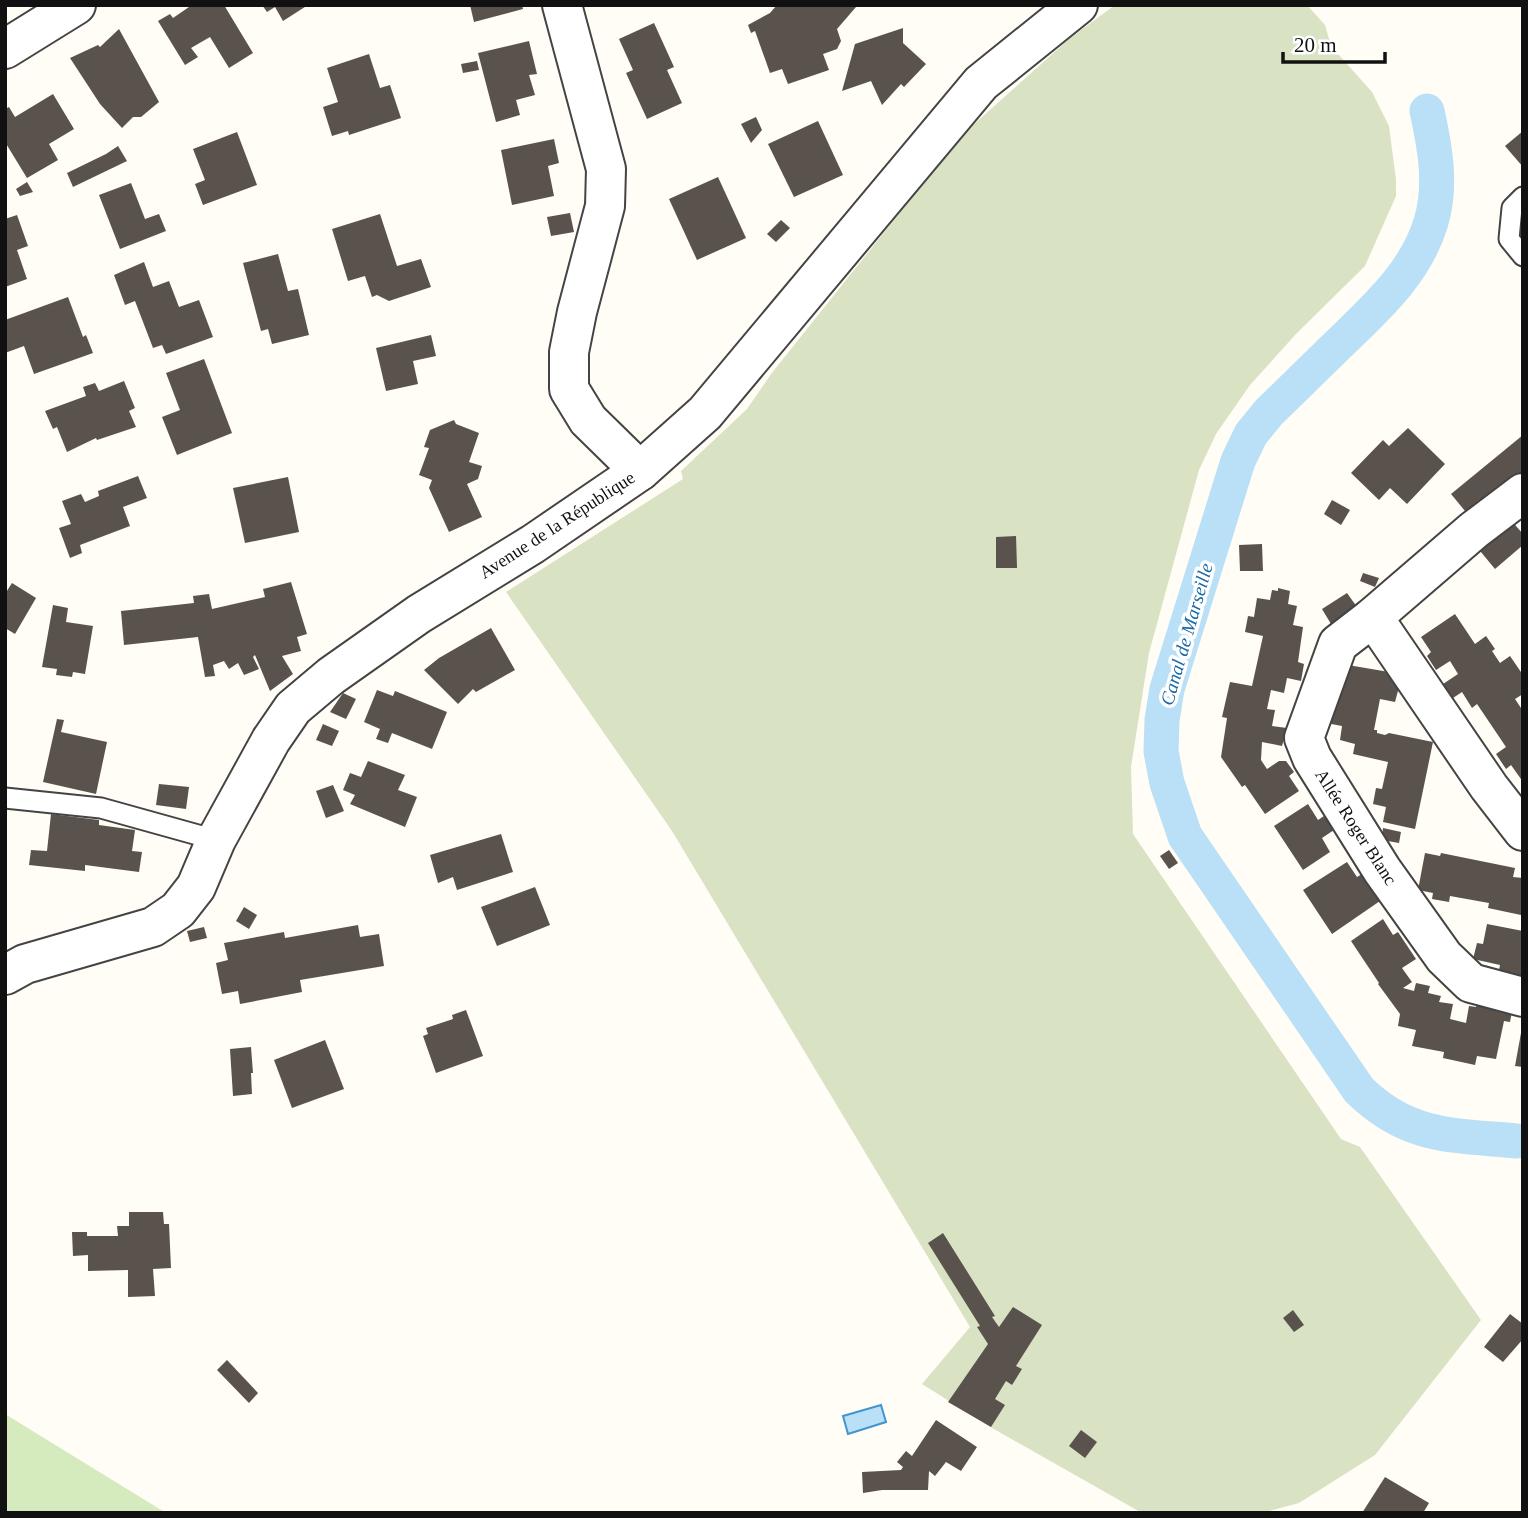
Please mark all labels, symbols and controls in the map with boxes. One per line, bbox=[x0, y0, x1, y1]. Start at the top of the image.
scale bar bbox=[1283, 21, 1384, 65]
text: 20 m bbox=[1294, 33, 1337, 57]
street label: Avenue de la République bbox=[476, 467, 638, 583]
water label: Canal de Marseille bbox=[1156, 561, 1217, 708]
street label: Allée Roger Blanc bbox=[1311, 765, 1401, 889]

